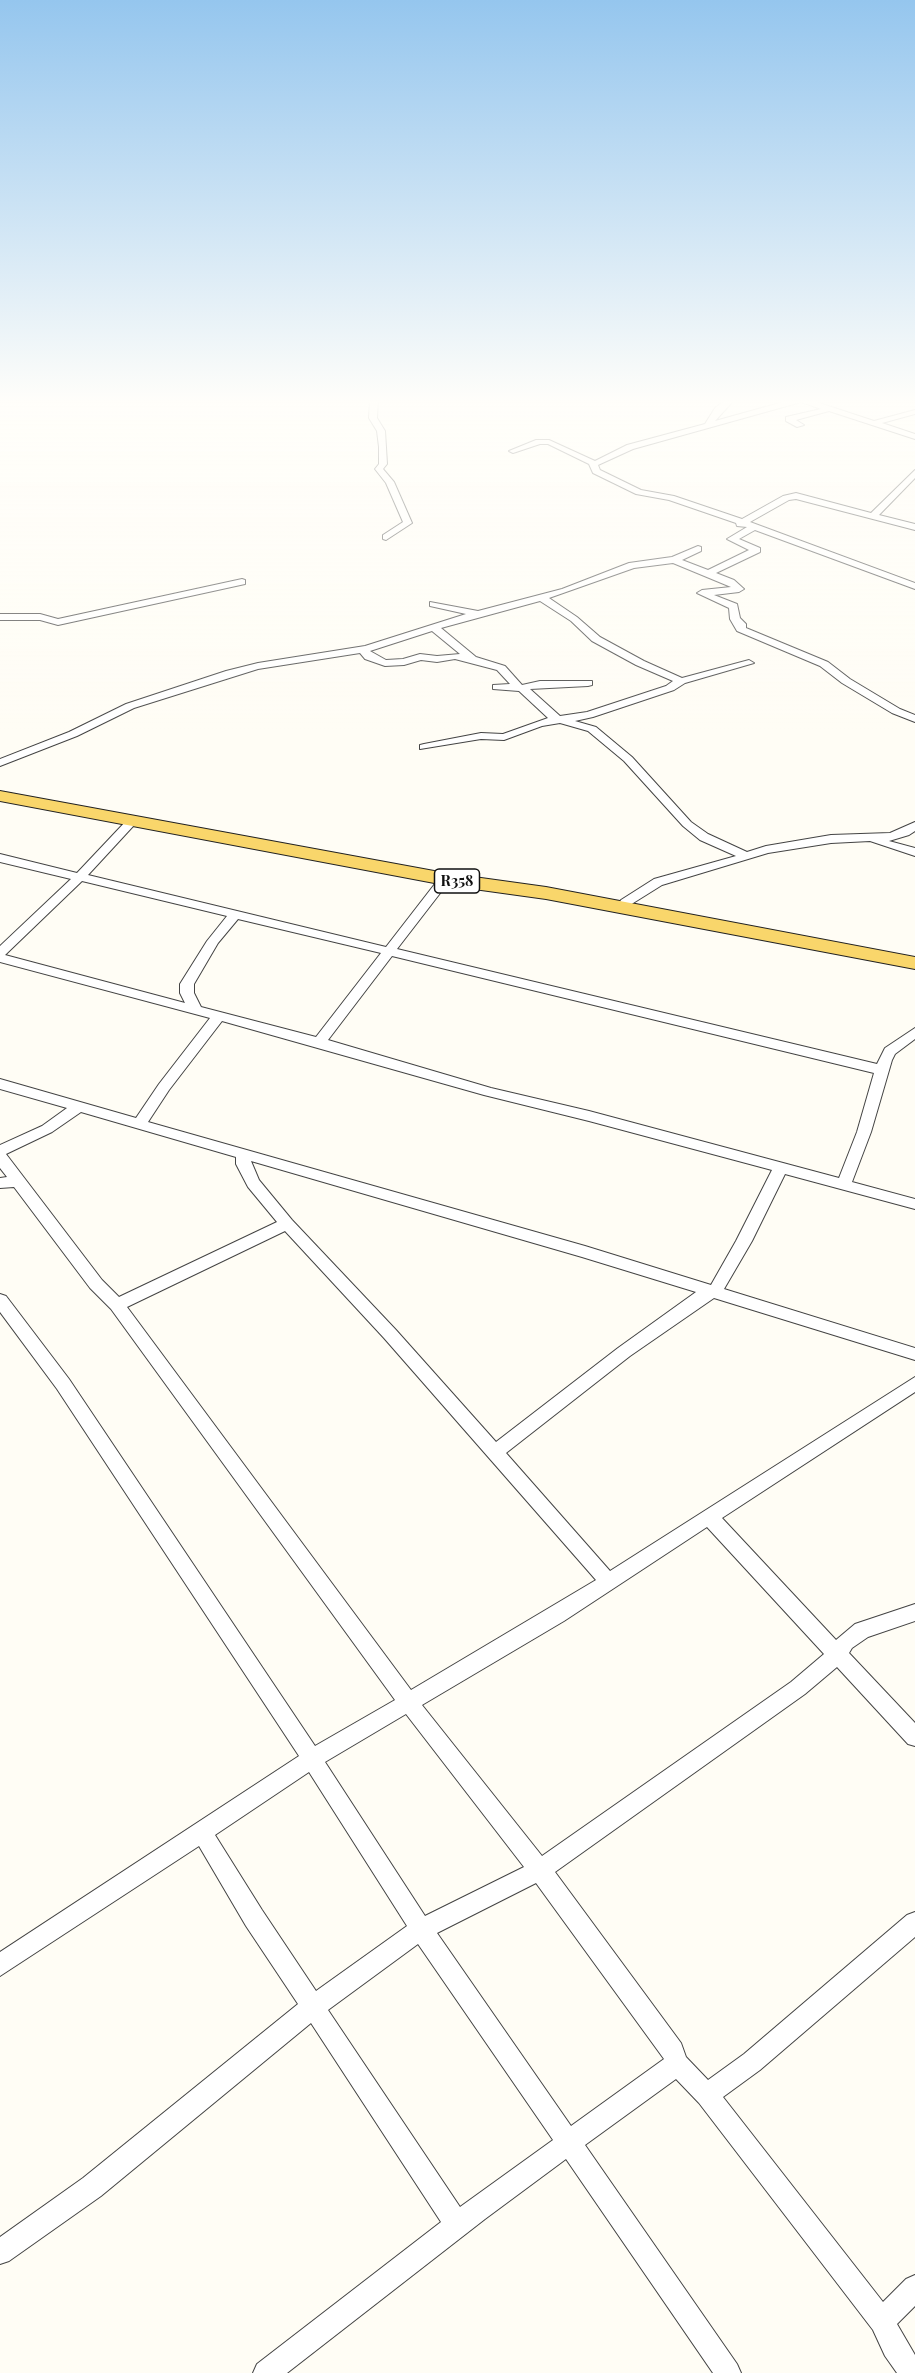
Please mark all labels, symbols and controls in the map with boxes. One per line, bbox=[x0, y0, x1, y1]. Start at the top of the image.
road number: R358 bbox=[434, 869, 480, 893]

